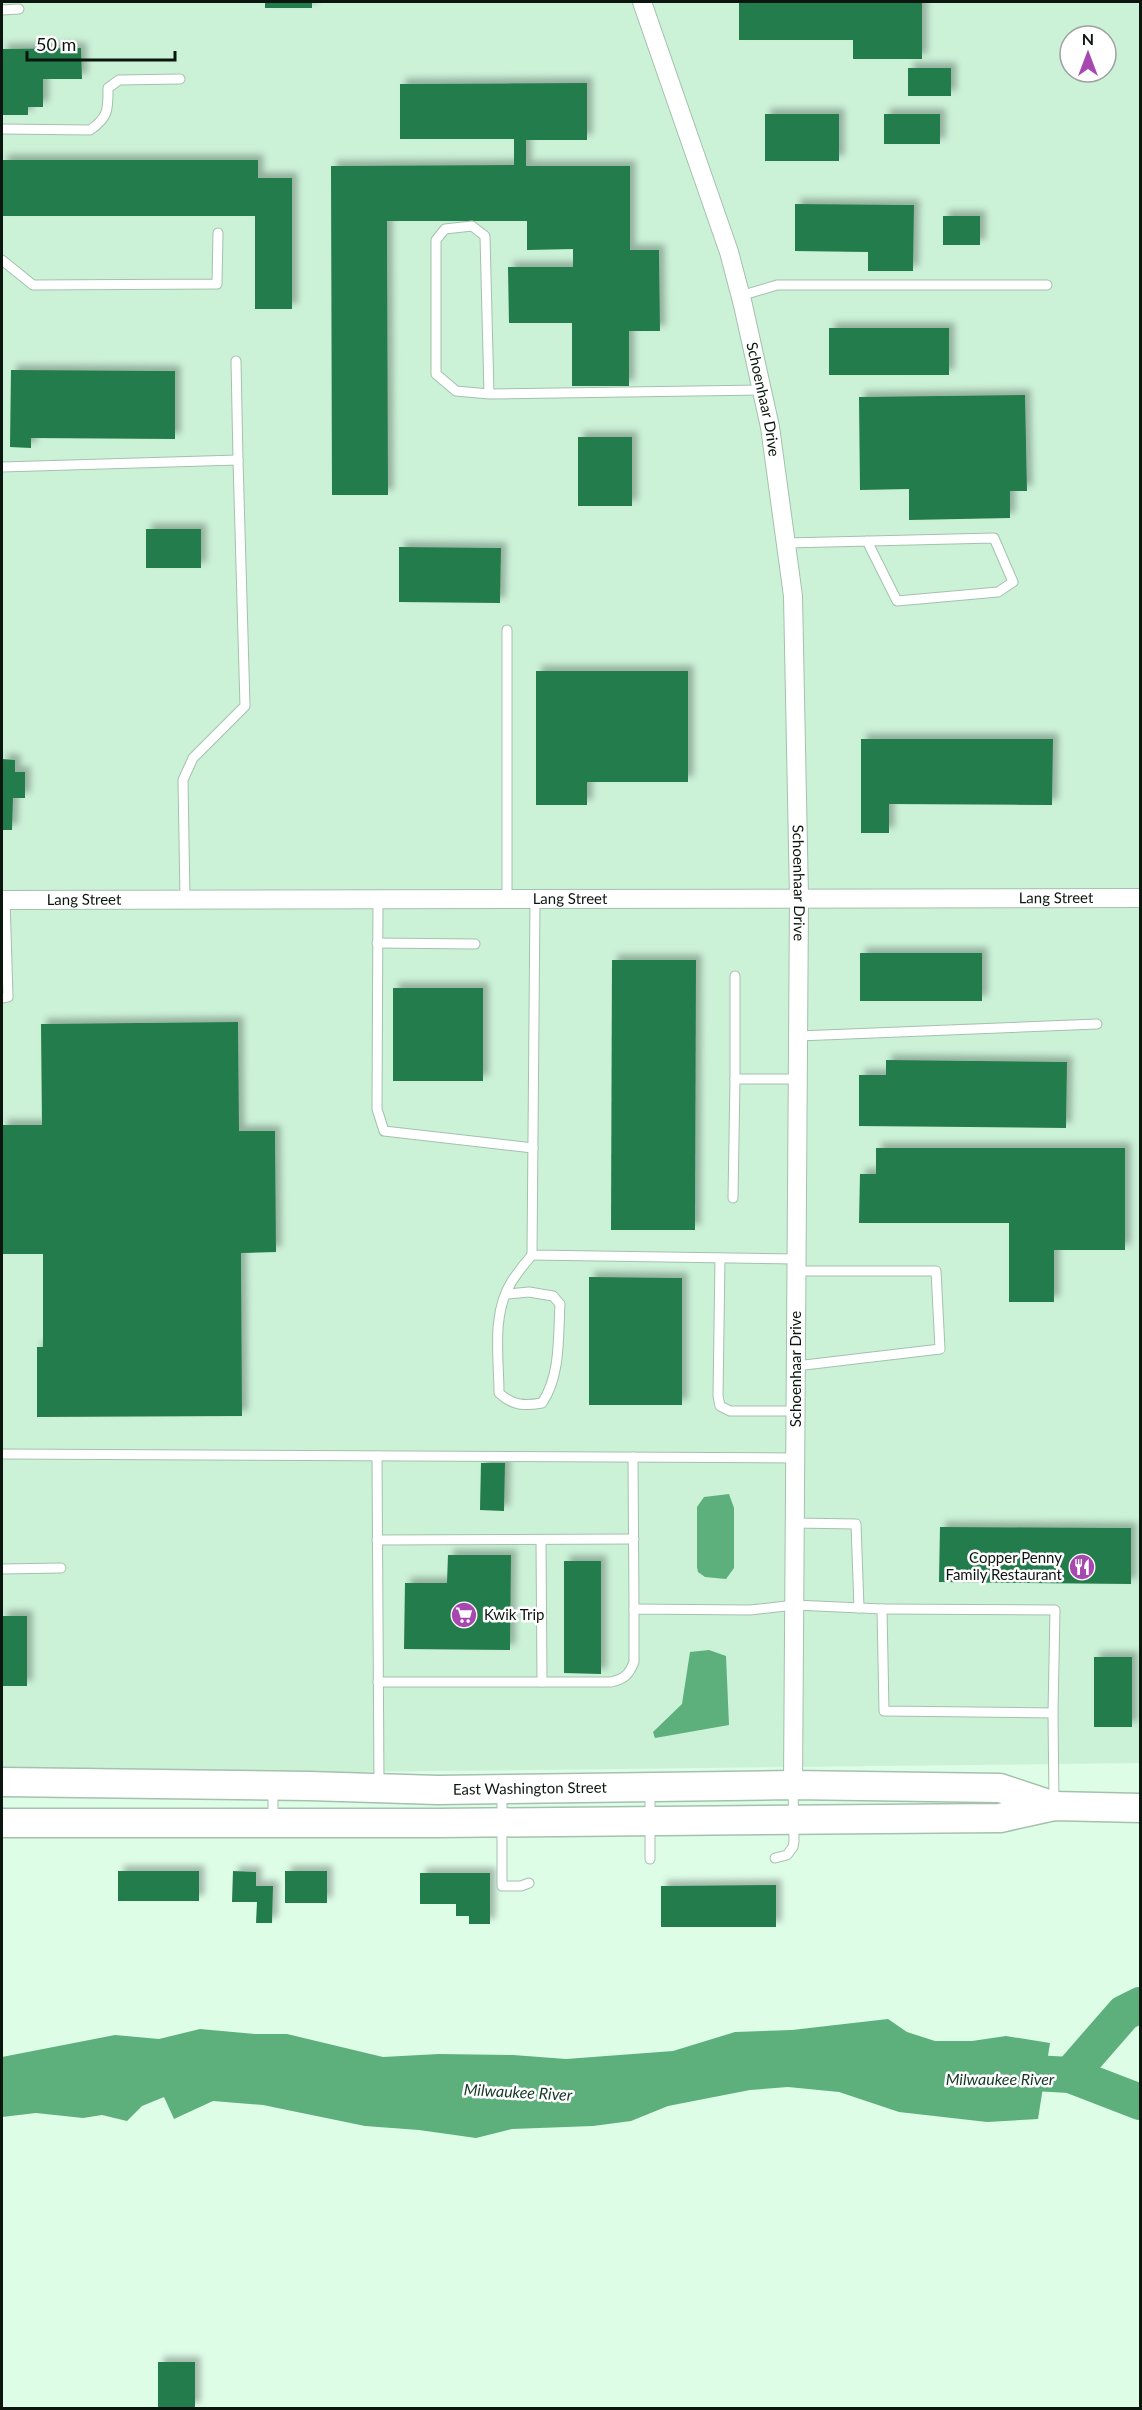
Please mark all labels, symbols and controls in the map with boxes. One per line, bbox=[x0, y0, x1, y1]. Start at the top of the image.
scale bar bbox=[27, 24, 176, 62]
north arrow bbox=[1058, 24, 1118, 84]
text: N bbox=[1082, 29, 1094, 48]
text: 50 m bbox=[36, 33, 76, 55]
street label: Schoenhaar Drive bbox=[743, 340, 784, 458]
street label: Schoenhaar Drive bbox=[790, 824, 809, 941]
street label: Lang Street bbox=[1019, 888, 1094, 906]
street label: Lang Street bbox=[533, 889, 608, 907]
street label: Lang Street bbox=[47, 890, 122, 908]
street label: Schoenhaar Drive bbox=[786, 1311, 804, 1427]
place label: Copper Penny Family Restaurant bbox=[945, 1548, 1063, 1583]
restaurant icon: Copper Penny Family Restaurant bbox=[1067, 1552, 1097, 1582]
supermarket icon: Kwik Trip bbox=[449, 1600, 479, 1630]
place label: Kwik Trip bbox=[484, 1605, 544, 1623]
street label: East Washington Street bbox=[453, 1778, 608, 1798]
water label: Milwaukee River bbox=[946, 2069, 1055, 2088]
water label: Milwaukee River bbox=[463, 2079, 573, 2104]

